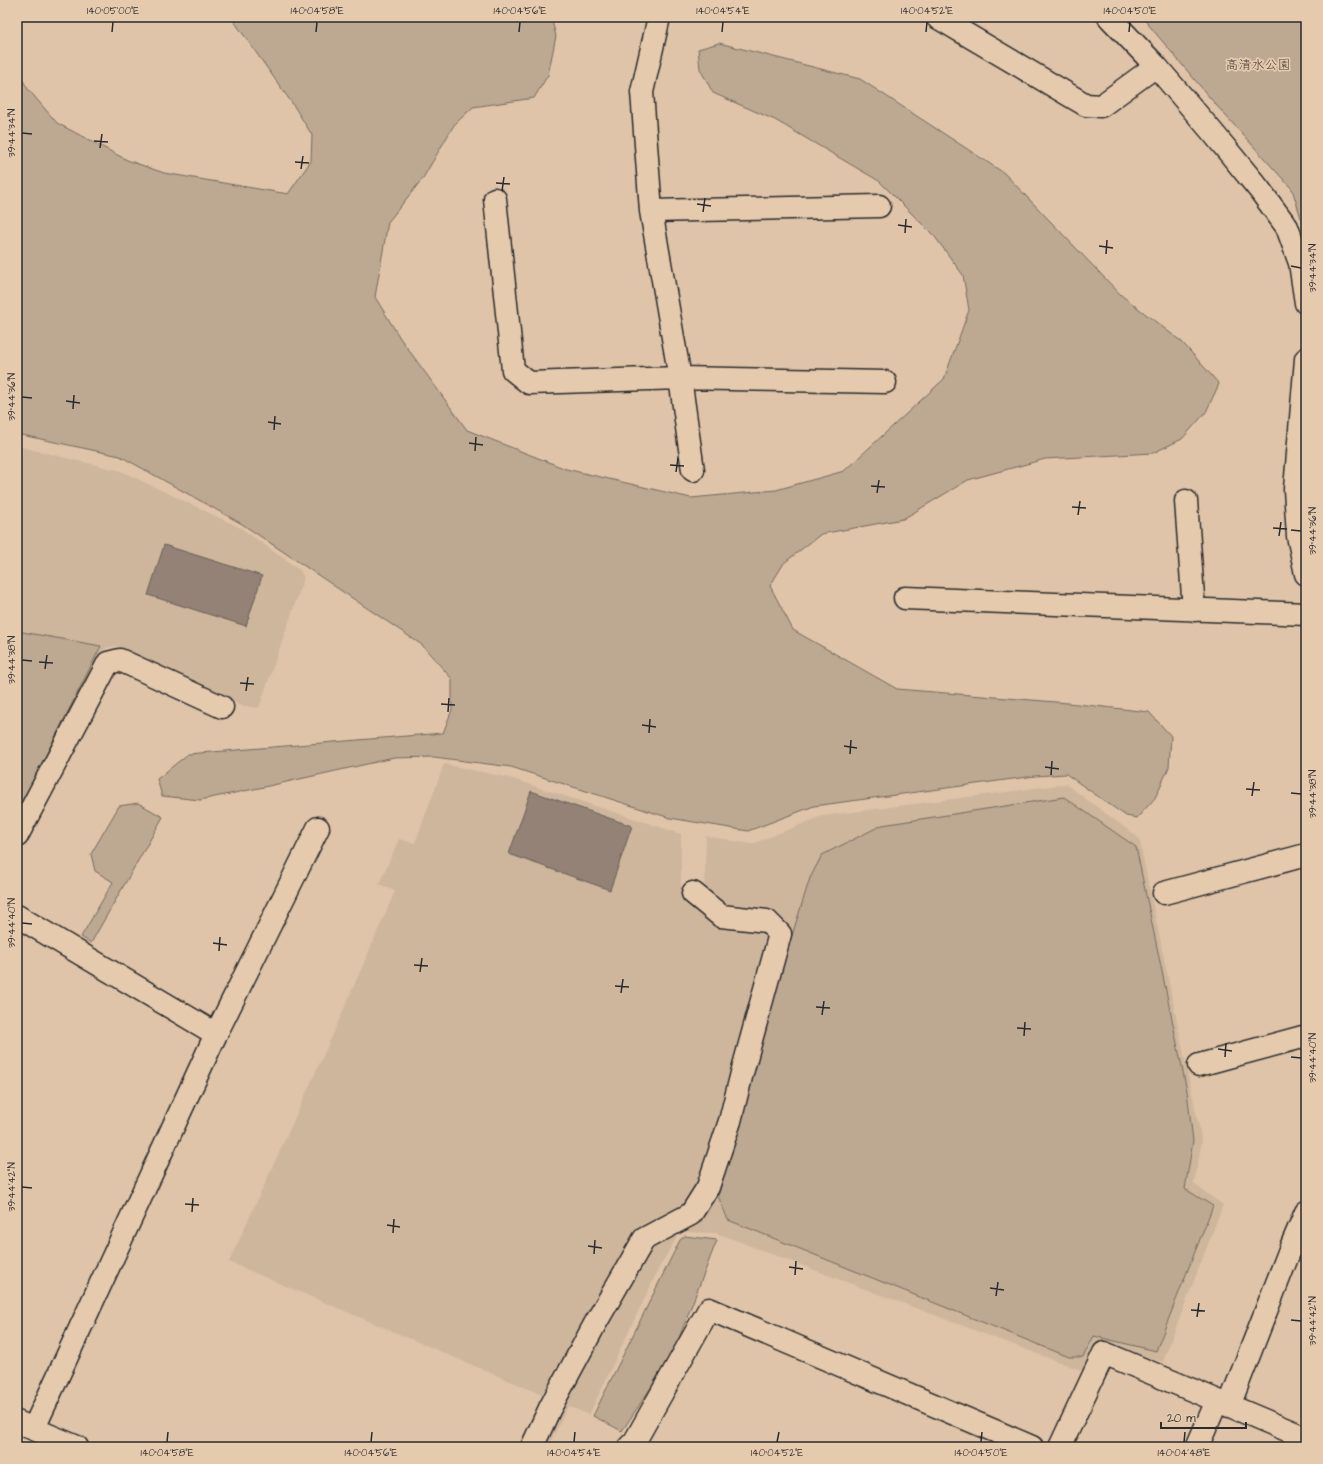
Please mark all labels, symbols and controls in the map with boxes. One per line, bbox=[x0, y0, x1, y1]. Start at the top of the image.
text: 140°05'00"E bbox=[87, 4, 139, 18]
text: 140°04'58"E bbox=[290, 4, 344, 18]
text: 140°04'56"E bbox=[494, 4, 547, 18]
text: 140°04'54"E bbox=[696, 4, 750, 18]
text: 140°04'52"E bbox=[901, 4, 953, 18]
text: 140°04'50"E bbox=[1104, 4, 1157, 18]
park label: 高清水公園 bbox=[1225, 56, 1291, 74]
text: 39°44'34"N bbox=[5, 109, 19, 157]
text: 39°44'34"N bbox=[1306, 244, 1320, 292]
text: 39°44'36"N bbox=[5, 373, 19, 421]
text: 39°44'36"N bbox=[1306, 507, 1320, 555]
text: 39°44'38"N bbox=[5, 636, 19, 684]
text: 39°44'38"N bbox=[1306, 770, 1320, 818]
text: 39°44'40"N bbox=[5, 898, 19, 948]
text: 39°44'40"N bbox=[1306, 1033, 1320, 1083]
text: 39°44'42"N bbox=[5, 1162, 19, 1212]
text: 39°44'42"N bbox=[1306, 1296, 1320, 1346]
scale bar bbox=[1161, 1404, 1246, 1430]
text: 20 m bbox=[1167, 1410, 1196, 1427]
text: 140°04'58"E bbox=[140, 1446, 194, 1460]
text: 140°04'56"E bbox=[345, 1446, 398, 1460]
text: 140°04'54"E bbox=[547, 1446, 601, 1460]
text: 140°04'52"E bbox=[751, 1446, 803, 1460]
text: 140°04'50"E bbox=[955, 1446, 1008, 1460]
text: 140°04'48"E bbox=[1158, 1446, 1211, 1460]

